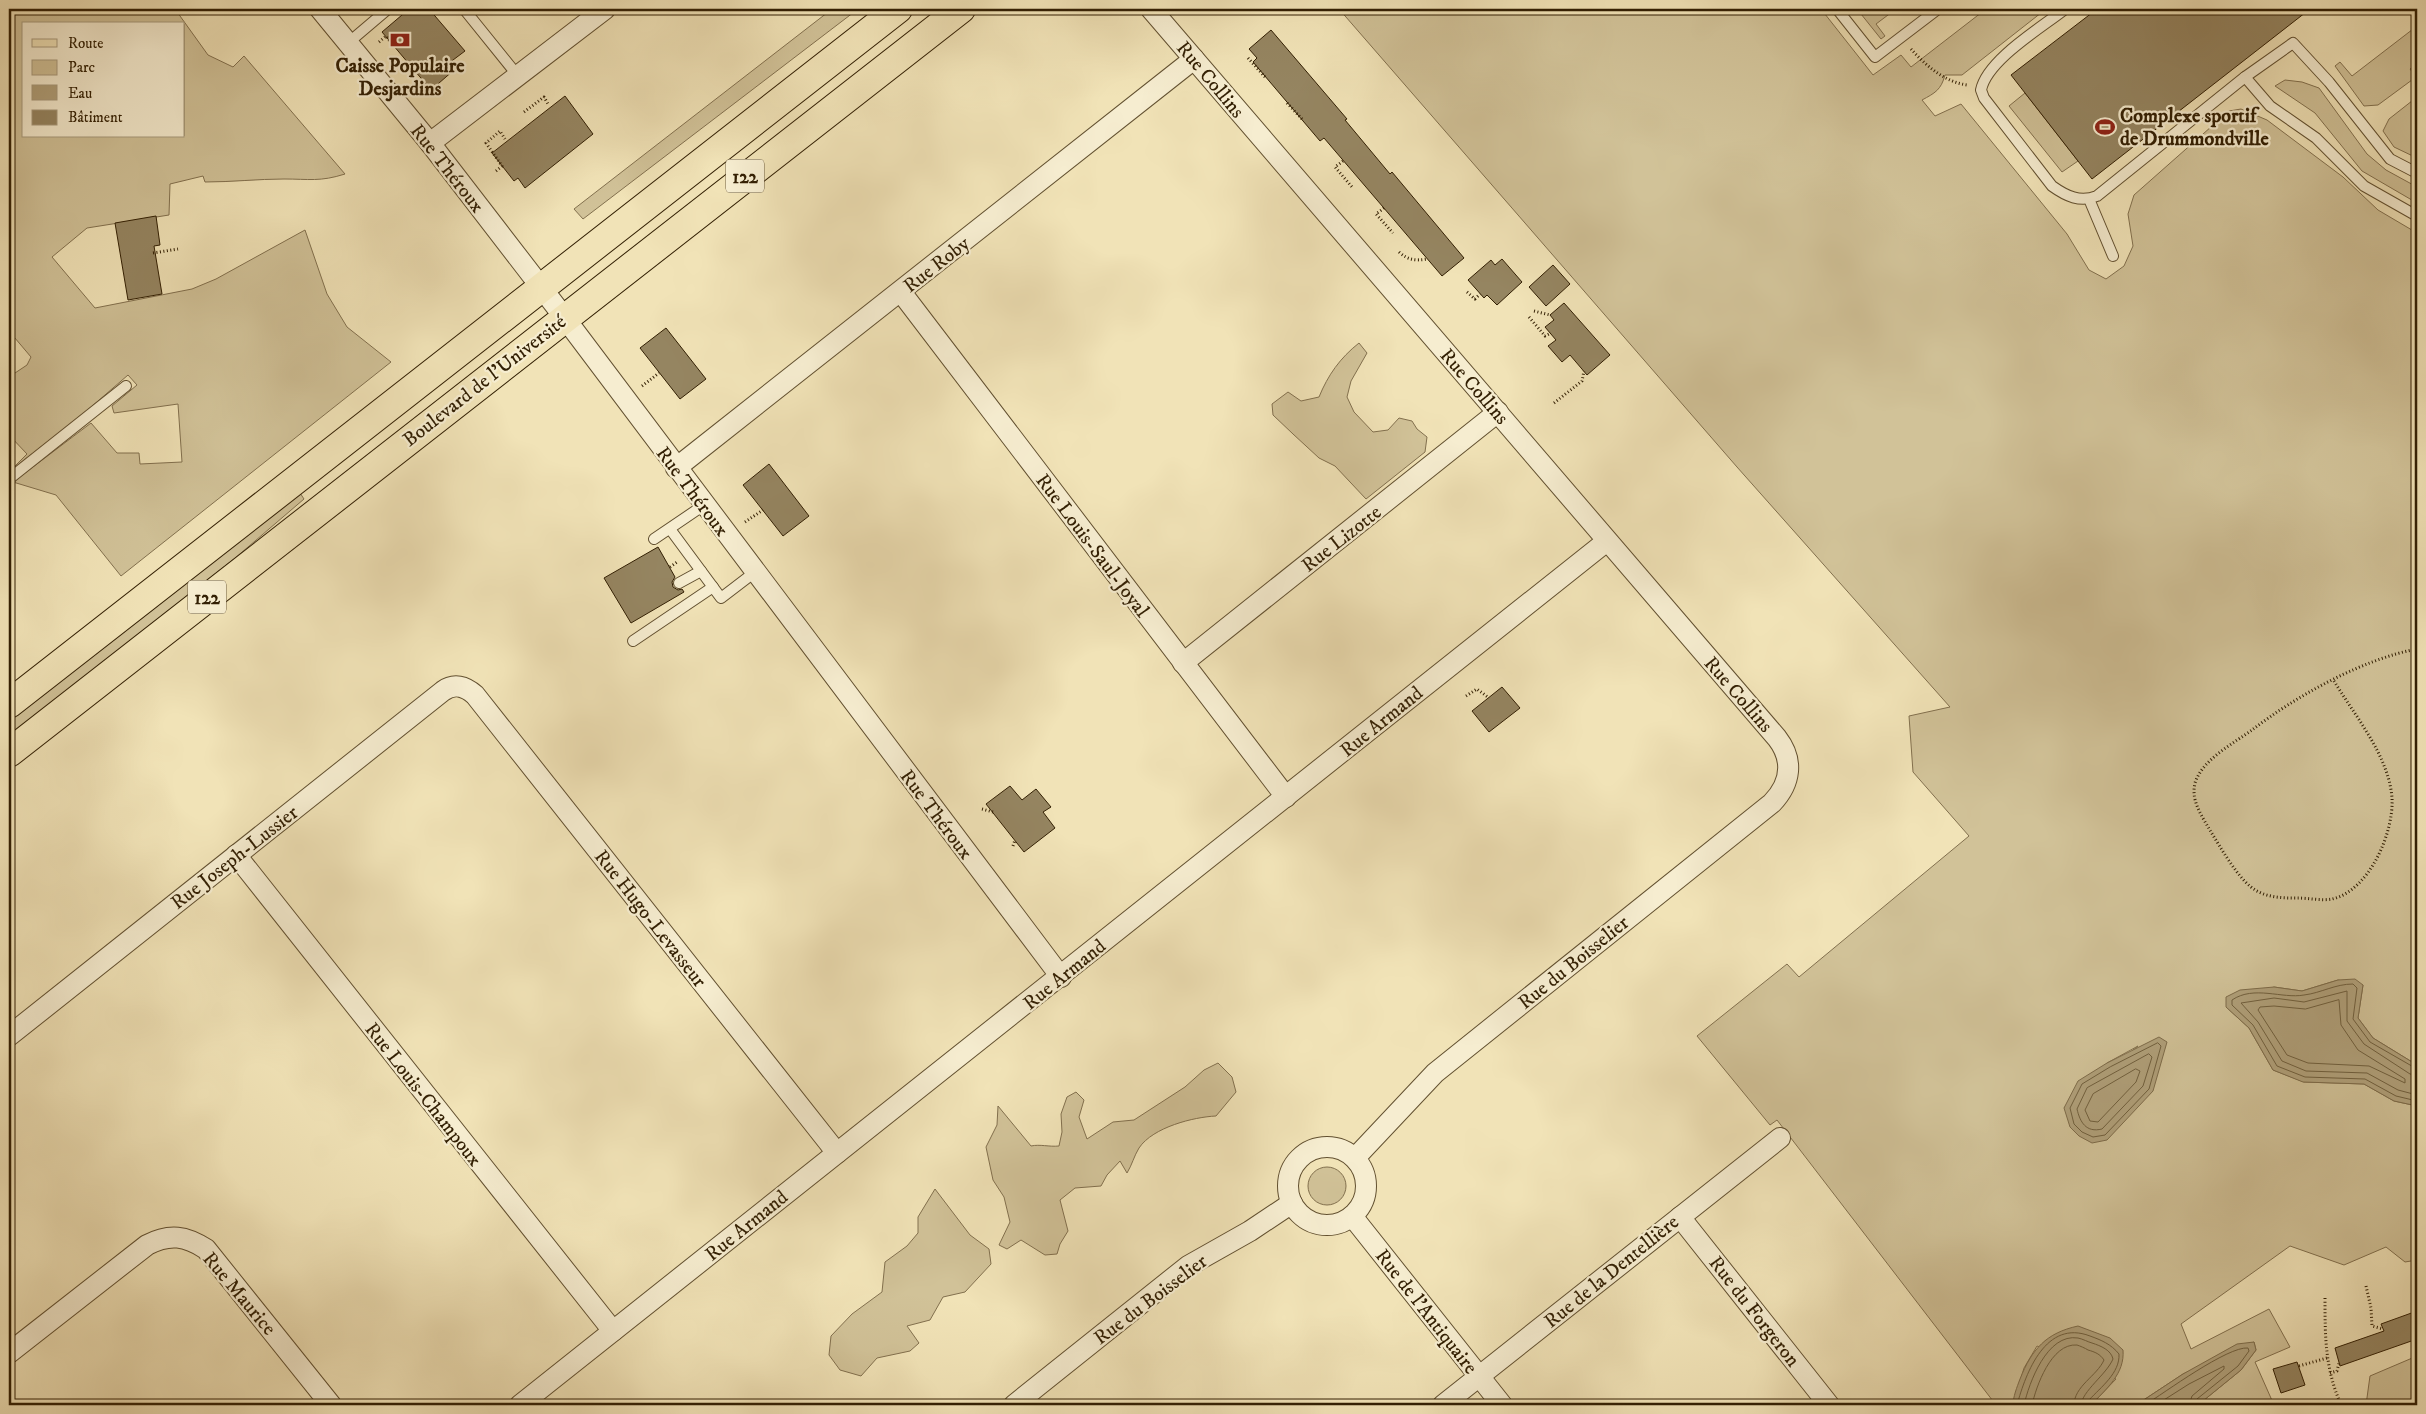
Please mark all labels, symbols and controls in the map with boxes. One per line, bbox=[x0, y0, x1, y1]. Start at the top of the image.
legend bbox=[22, 22, 185, 138]
bank icon: Caisse Populaire Desjardins bbox=[389, 29, 411, 51]
text: Route bbox=[68, 34, 103, 53]
street label: Rue Collins bbox=[1170, 36, 1249, 124]
place label: Caisse Populaire Desjardins bbox=[336, 54, 465, 102]
text: Parc bbox=[68, 58, 96, 77]
text: Eau bbox=[68, 84, 92, 103]
place label: Complexe sportif de Drummondville bbox=[2120, 104, 2269, 152]
text: Bâtiment bbox=[68, 108, 123, 127]
sports icon: Complexe sportif de Drummondville bbox=[2094, 116, 2116, 138]
street label: Rue Théroux bbox=[404, 119, 489, 219]
road number: 122 bbox=[726, 160, 764, 192]
street label: Rue Roby bbox=[899, 231, 975, 299]
street label: Boulevard de l'Université bbox=[398, 309, 572, 453]
street label: Rue Collins bbox=[1434, 344, 1514, 430]
street label: Rue Théroux bbox=[650, 442, 734, 542]
street label: Rue Louis-Saul-Joyal bbox=[1030, 469, 1154, 623]
street label: Rue Lizotte bbox=[1297, 500, 1387, 578]
road number: 122 bbox=[188, 580, 226, 614]
street label: Rue Collins bbox=[1698, 652, 1778, 738]
street label: Rue Armand bbox=[1335, 681, 1429, 763]
street label: Rue Théroux bbox=[894, 765, 978, 865]
street label: Rue Joseph-Lussier bbox=[166, 800, 304, 916]
street label: Rue Hugo-Levasseur bbox=[588, 845, 712, 993]
street label: Rue du Boisselier bbox=[1513, 910, 1635, 1016]
street label: Rue Armand bbox=[1018, 934, 1112, 1016]
street label: Rue Louis-Champoux bbox=[359, 1018, 487, 1172]
street label: Rue Armand bbox=[700, 1185, 794, 1267]
street label: Rue de la Dentellière bbox=[1539, 1210, 1684, 1334]
street label: Rue de l'Antiquaire bbox=[1369, 1244, 1482, 1380]
street label: Rue Maurice bbox=[197, 1247, 281, 1341]
street label: Rue du Boisselier bbox=[1089, 1249, 1213, 1351]
street label: Rue du Forgeron bbox=[1703, 1252, 1805, 1373]

